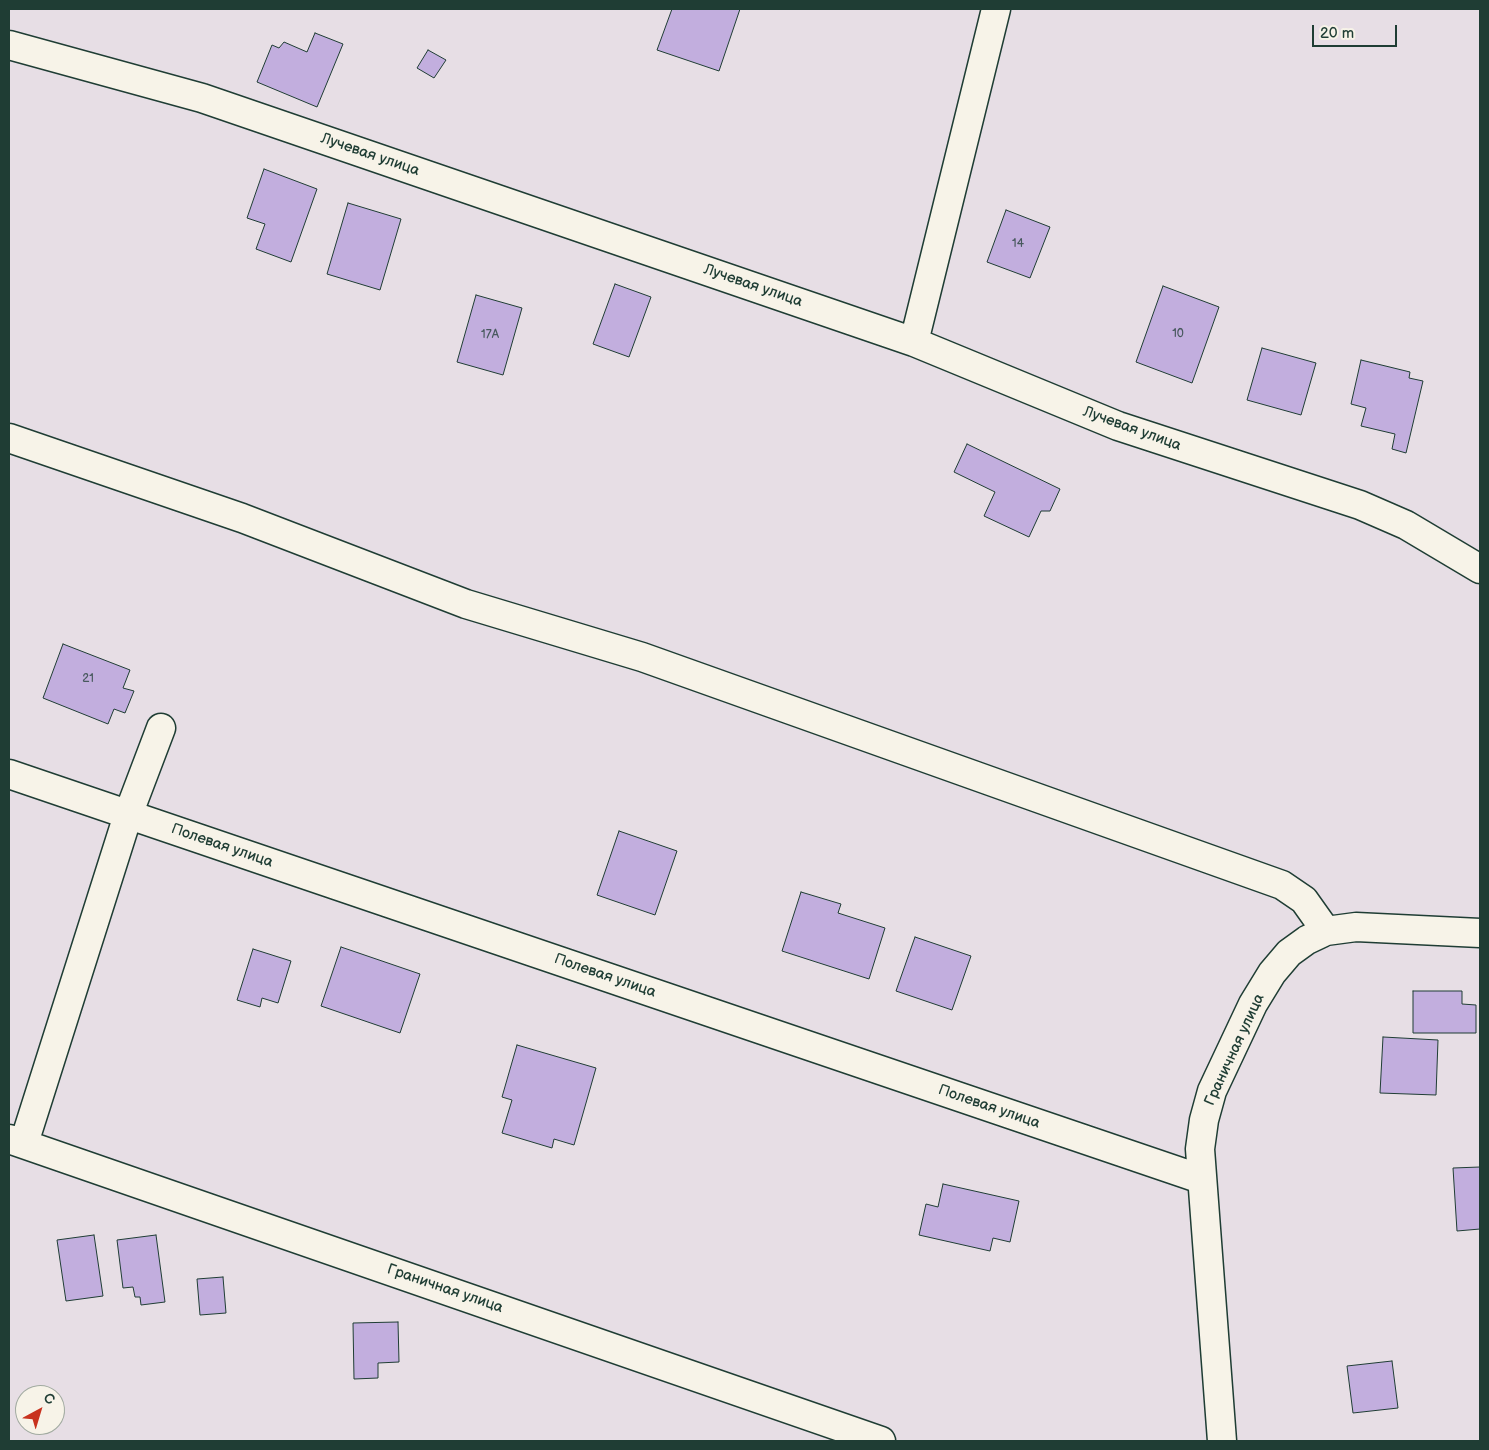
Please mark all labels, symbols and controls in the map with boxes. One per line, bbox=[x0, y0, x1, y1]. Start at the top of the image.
scale bar bbox=[1314, 15, 1399, 47]
text: 20 m bbox=[1320, 24, 1354, 43]
street label: Лучевая улица bbox=[318, 130, 422, 180]
house number: 14 bbox=[1012, 237, 1024, 251]
street label: Лучевая улица bbox=[701, 261, 805, 311]
house number: 10 bbox=[1172, 327, 1184, 341]
house number: 17А bbox=[481, 328, 499, 342]
street label: Лучевая улица bbox=[1080, 403, 1184, 455]
house number: 21 bbox=[82, 672, 94, 686]
street label: Полевая улица bbox=[169, 820, 275, 872]
street label: Полевая улица bbox=[552, 950, 658, 1002]
street label: Граничная улица bbox=[1201, 991, 1269, 1109]
street label: Полевая улица bbox=[936, 1081, 1042, 1133]
street label: Граничная улица bbox=[385, 1261, 505, 1317]
north arrow bbox=[15, 1385, 65, 1435]
text: С bbox=[40, 1389, 58, 1408]

